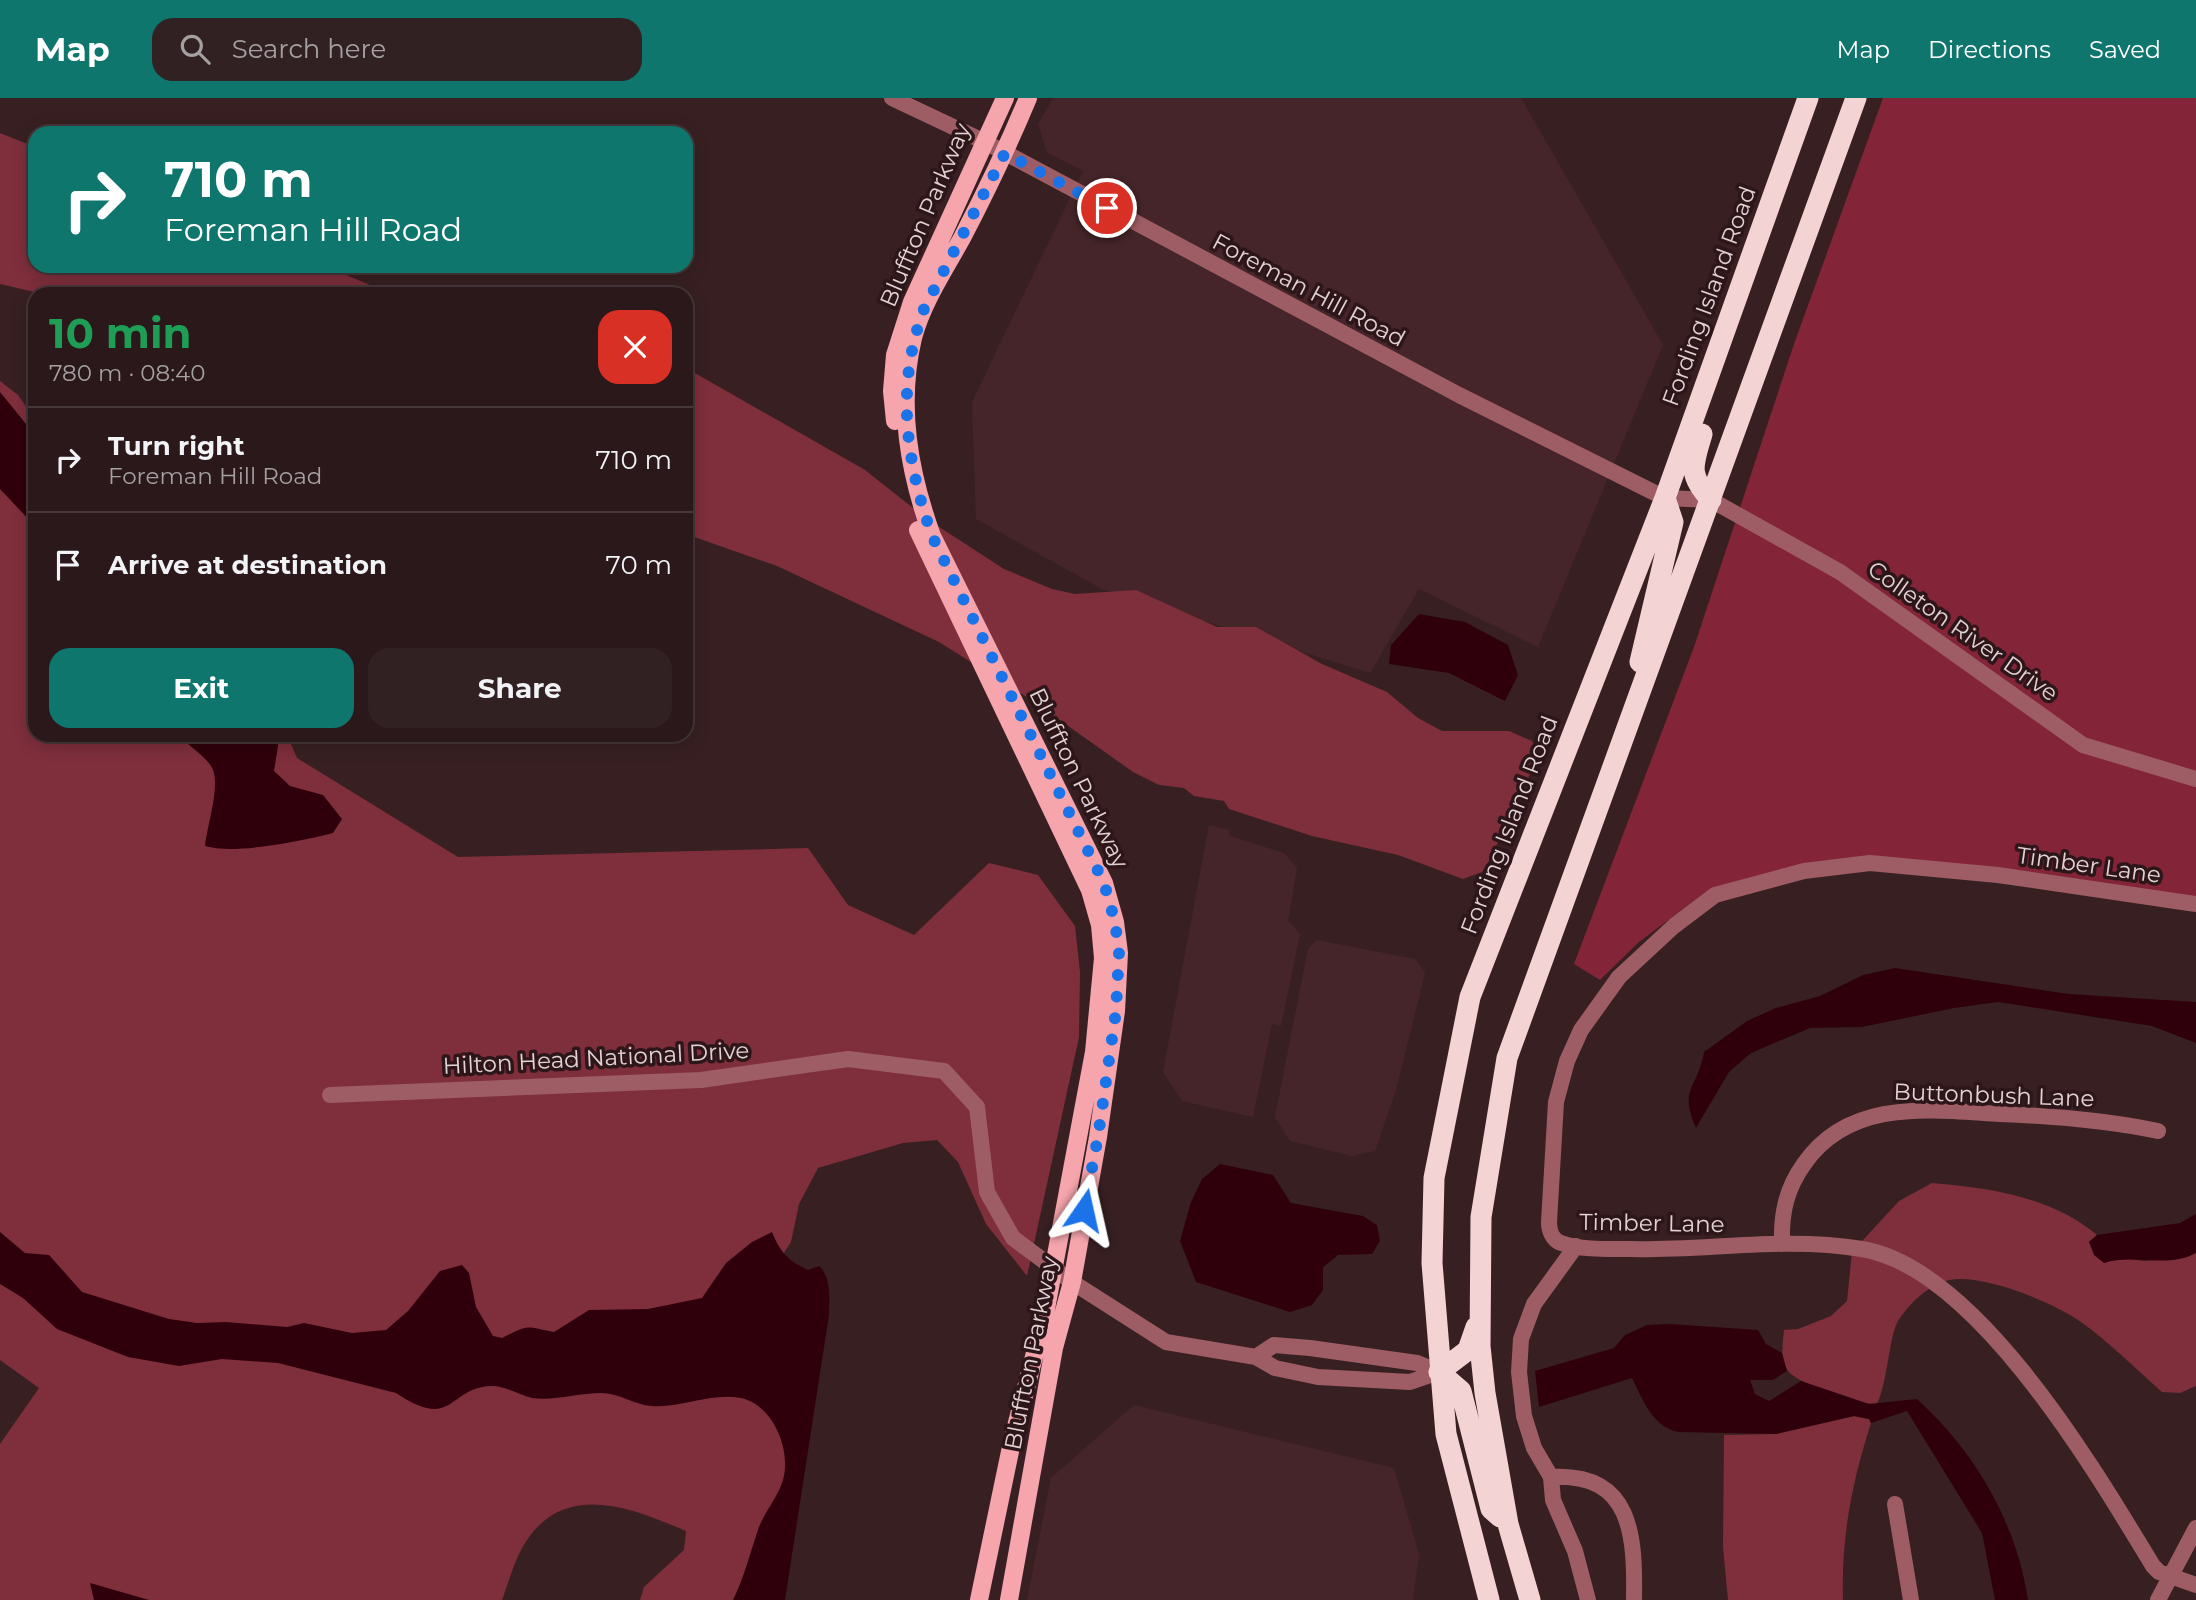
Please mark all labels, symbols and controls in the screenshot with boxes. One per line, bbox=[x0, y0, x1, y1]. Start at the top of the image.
search box bbox=[152, 18, 642, 81]
text: Map bbox=[35, 29, 110, 69]
icon: search bbox=[176, 30, 214, 68]
text: Search here bbox=[232, 33, 386, 65]
text: Map bbox=[1837, 35, 1890, 64]
text: Directions bbox=[1928, 35, 2051, 64]
text: Saved bbox=[2089, 35, 2161, 64]
street label: Bluffton Parkway bbox=[874, 118, 977, 311]
text: 710 m bbox=[164, 150, 313, 209]
icon: right bbox=[49, 154, 140, 245]
pin bbox=[1077, 178, 1137, 238]
street label: Fording Island Road bbox=[1656, 182, 1762, 410]
icon: arrive bbox=[1088, 189, 1126, 227]
text: Foreman Hill Road bbox=[164, 210, 462, 249]
street label: Foreman Hill Road bbox=[1208, 227, 1410, 353]
text: 10 min bbox=[49, 307, 192, 359]
button: close bbox=[598, 310, 672, 384]
text: 780 m · 08:40 bbox=[49, 359, 206, 387]
text: Turn right bbox=[108, 430, 244, 462]
icon: right bbox=[49, 441, 87, 479]
text: 710 m bbox=[595, 444, 672, 476]
text: Foreman Hill Road bbox=[108, 462, 322, 490]
icon: arrive bbox=[49, 546, 87, 584]
text: Arrive at destination bbox=[108, 549, 387, 581]
text: 70 m bbox=[606, 549, 672, 581]
street label: Colleton River Drive bbox=[1863, 555, 2063, 707]
button: Exit bbox=[49, 648, 354, 728]
button: Share bbox=[368, 648, 672, 728]
street label: Bluffton Parkway bbox=[1023, 683, 1135, 873]
street label: Fording Island Road bbox=[1454, 712, 1564, 938]
street label: Timber Lane bbox=[2015, 841, 2163, 889]
street label: Hilton Head National Drive bbox=[442, 1036, 750, 1080]
street label: Buttonbush Lane bbox=[1893, 1077, 2095, 1113]
position arrow bbox=[1047, 1173, 1121, 1247]
street label: Timber Lane bbox=[1579, 1208, 1725, 1238]
street label: Bluffton Parkway bbox=[998, 1253, 1064, 1452]

